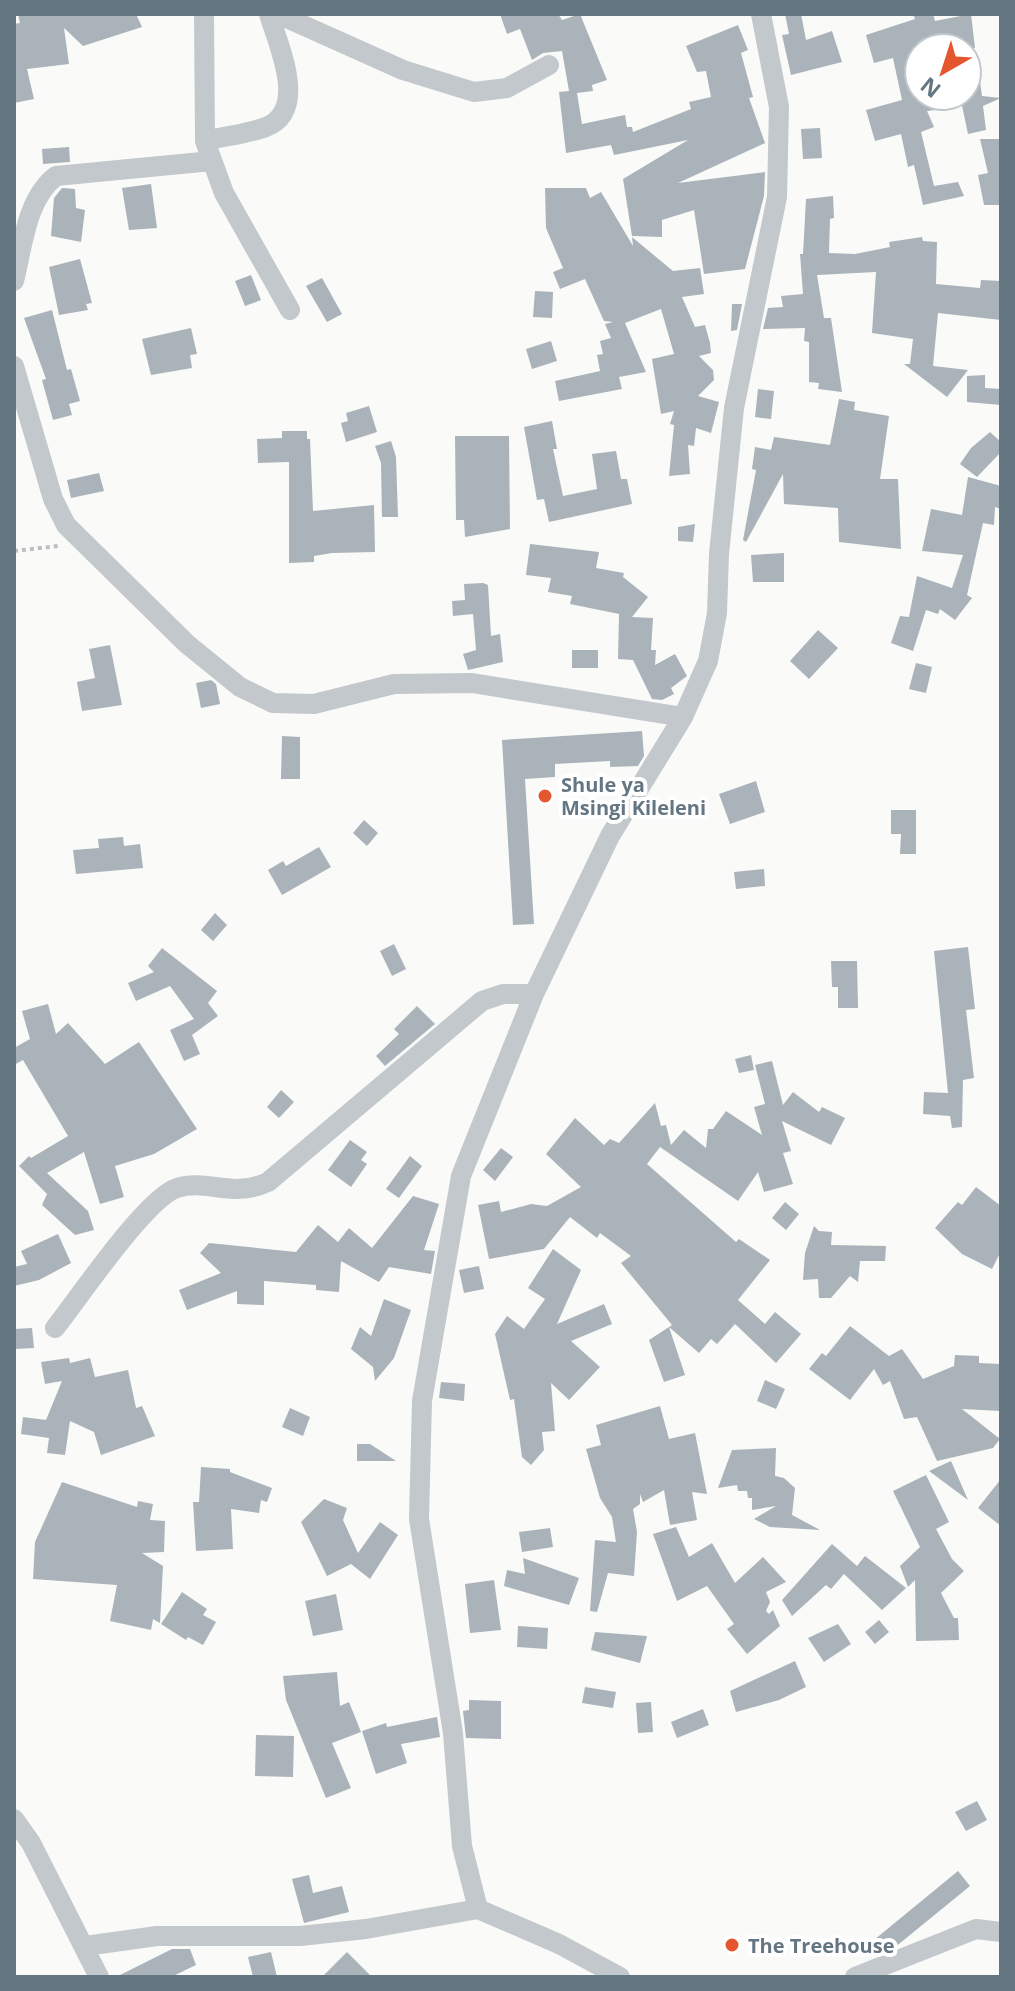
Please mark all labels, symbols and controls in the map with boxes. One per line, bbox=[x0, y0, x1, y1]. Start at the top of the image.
north arrow bbox=[903, 32, 983, 112]
text: N bbox=[913, 71, 946, 106]
place label: Shule ya Msingi Kileleni bbox=[561, 771, 706, 821]
marker: Shule ya Msingi Kileleni bbox=[536, 787, 554, 805]
place label: The Treehouse bbox=[748, 1932, 894, 1959]
marker: The Treehouse bbox=[723, 1936, 741, 1954]

